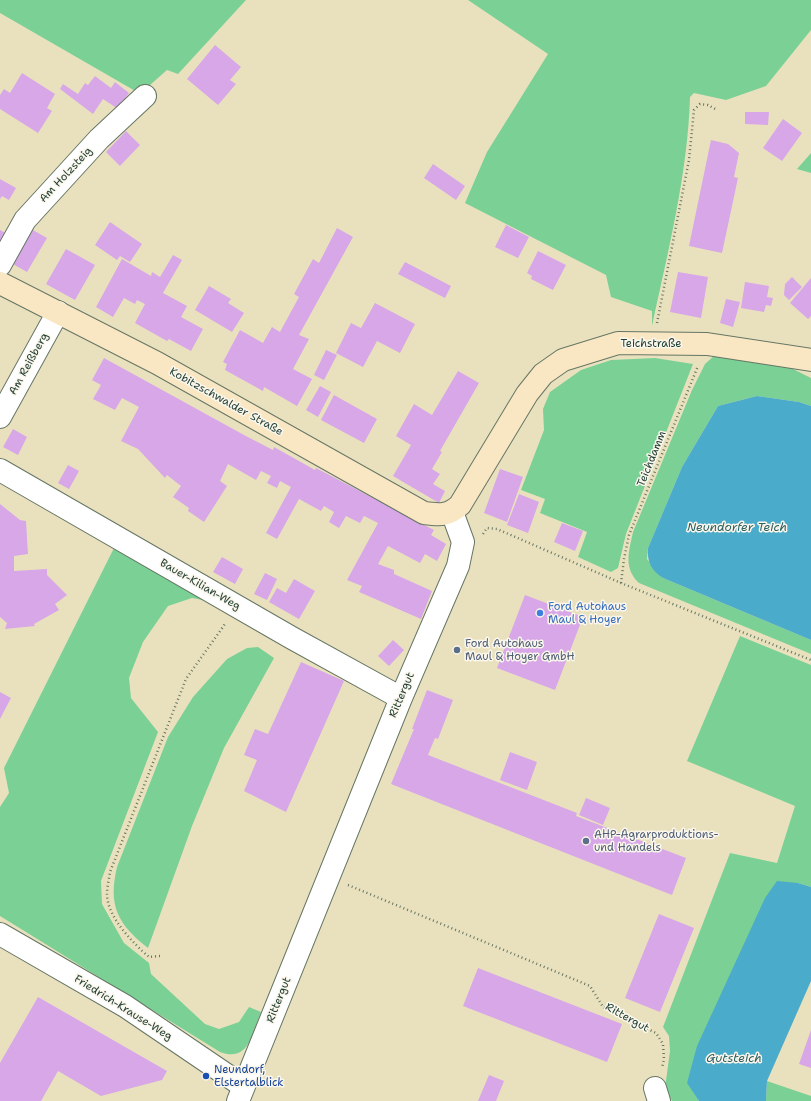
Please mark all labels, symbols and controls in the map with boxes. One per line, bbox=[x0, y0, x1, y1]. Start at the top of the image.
street label: Am Holzsteig bbox=[37, 145, 95, 205]
street label: Am Reißberg bbox=[7, 331, 51, 397]
street label: Teichstraße bbox=[620, 337, 682, 351]
street label: Kobitzschwalder Straße bbox=[167, 365, 285, 439]
street label: Teichdamm bbox=[635, 429, 669, 489]
water label: Neundorfer Teich bbox=[687, 521, 787, 535]
street label: Bauer-Kilian-Weg bbox=[157, 557, 243, 613]
place label: Ford Autohaus Maul & Hoyer bbox=[548, 600, 626, 626]
marker: Ford Autohaus Maul & Hoyer bbox=[535, 608, 545, 618]
place label: Ford Autohaus Maul & Hoyer GmbH bbox=[465, 637, 574, 663]
marker: Ford Autohaus Maul & Hoyer GmbH bbox=[452, 645, 462, 655]
street label: Rittergut bbox=[387, 670, 417, 720]
place label: AHP-Agrarproduktions- und Handels bbox=[594, 828, 719, 854]
marker: AHP-Agrarproduktions- und Handels bbox=[581, 836, 591, 846]
street label: Friedrich-Krause-Weg bbox=[71, 972, 175, 1044]
street label: Rittergut bbox=[264, 975, 294, 1025]
street label: Rittergut bbox=[603, 1001, 651, 1035]
water label: Gutsteich bbox=[706, 1052, 762, 1066]
place label: Neundorf, Elstertalblick bbox=[214, 1063, 284, 1089]
marker: Neundorf, Elstertalblick bbox=[201, 1071, 211, 1081]

